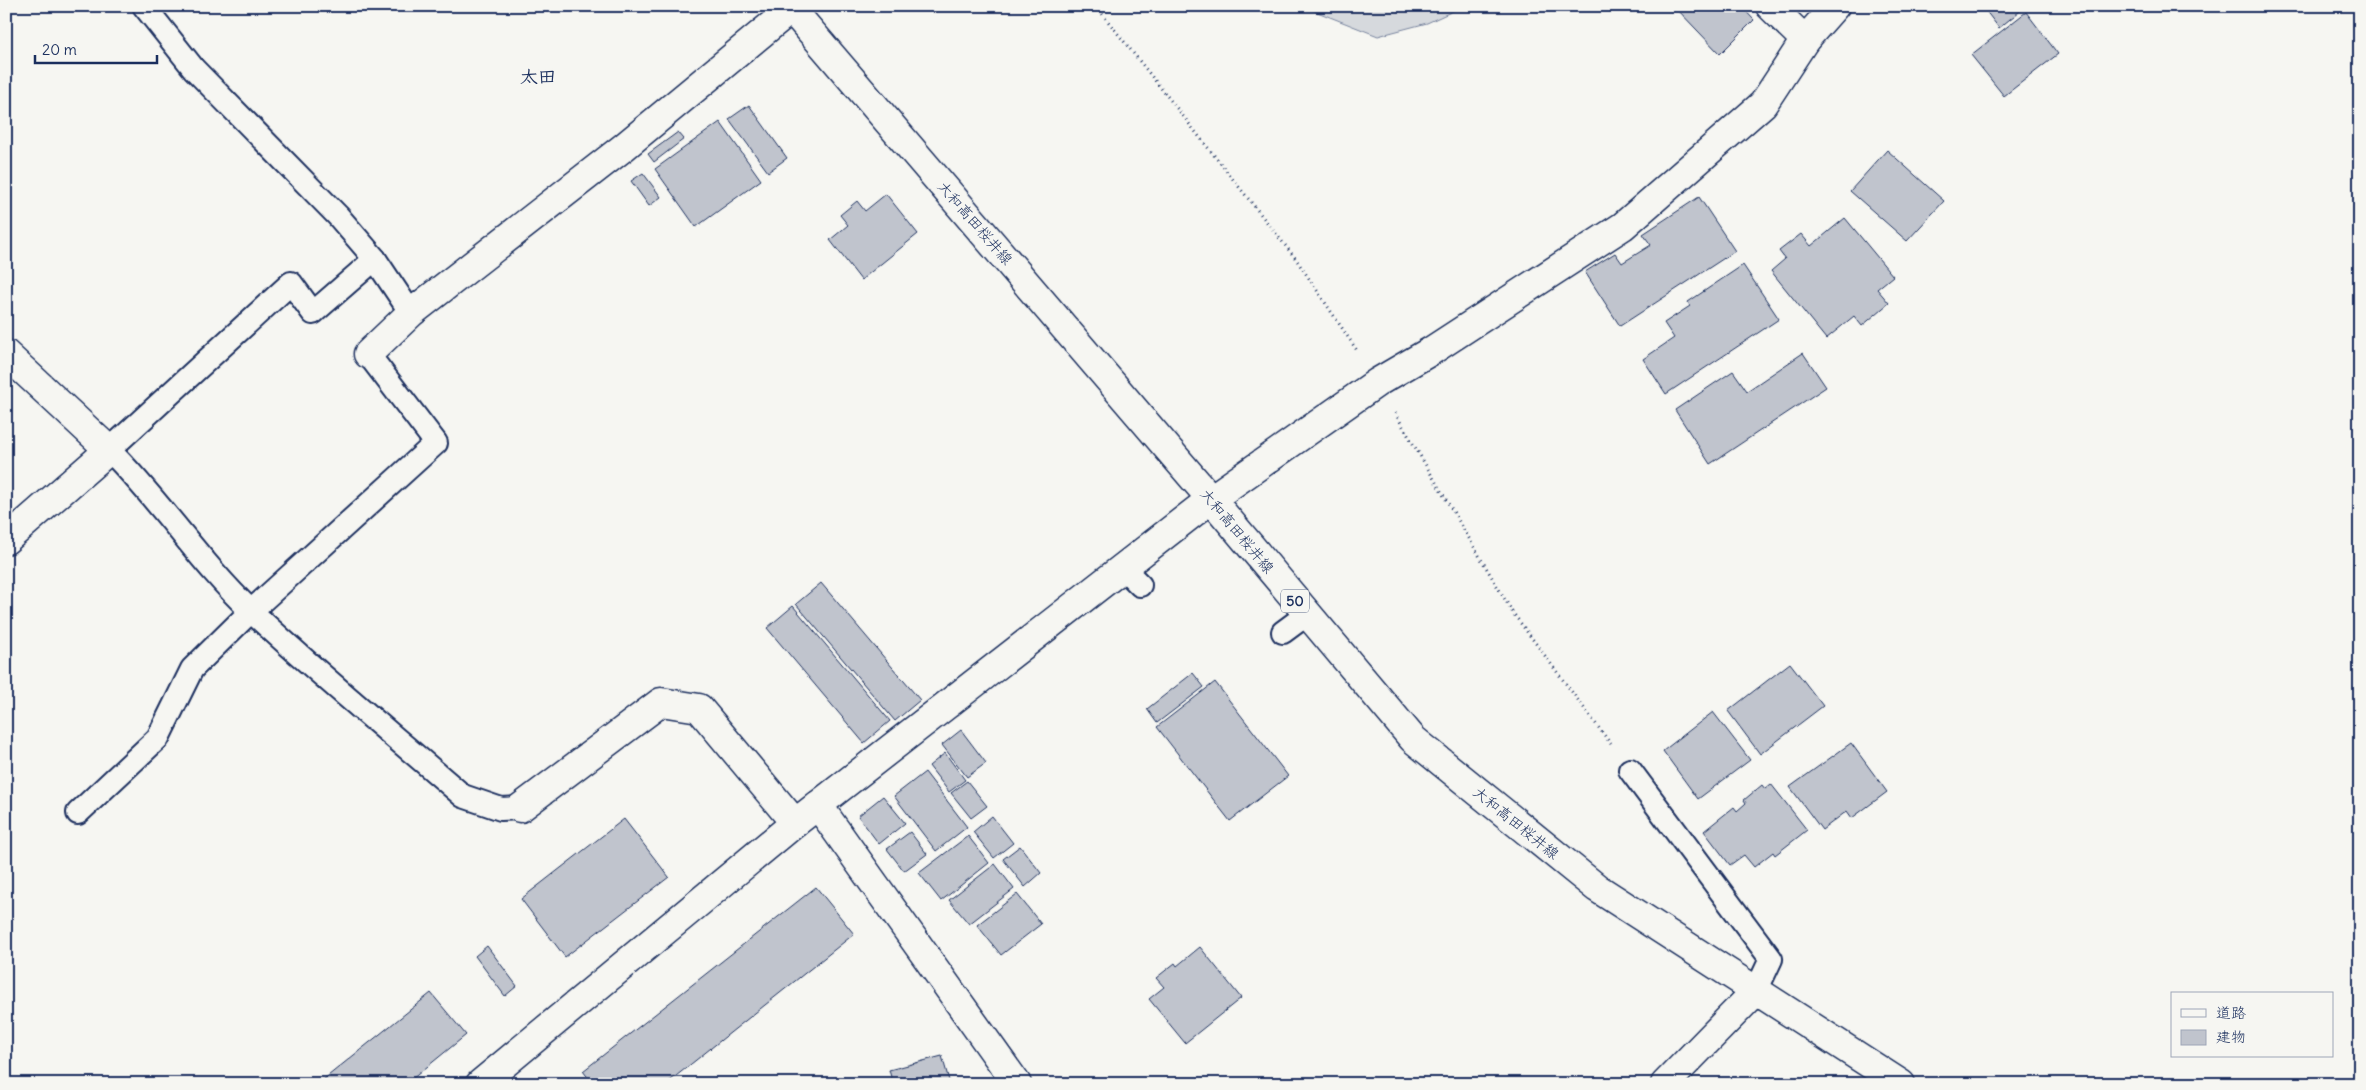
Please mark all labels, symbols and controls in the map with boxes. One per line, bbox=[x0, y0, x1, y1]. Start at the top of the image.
scale bar bbox=[35, 32, 158, 64]
text: 20 m bbox=[42, 40, 77, 59]
district label: 太田 bbox=[520, 65, 556, 88]
street label: 大和高田桜井線 bbox=[934, 177, 1017, 269]
street label: 大和高田桜井線 bbox=[1196, 484, 1278, 577]
road number: 50 bbox=[1281, 590, 1309, 612]
street label: 大和高田桜井線 bbox=[1470, 782, 1563, 863]
legend bbox=[2171, 992, 2334, 1058]
text: 道路 bbox=[2216, 1003, 2246, 1022]
text: 建物 bbox=[2216, 1027, 2246, 1046]

